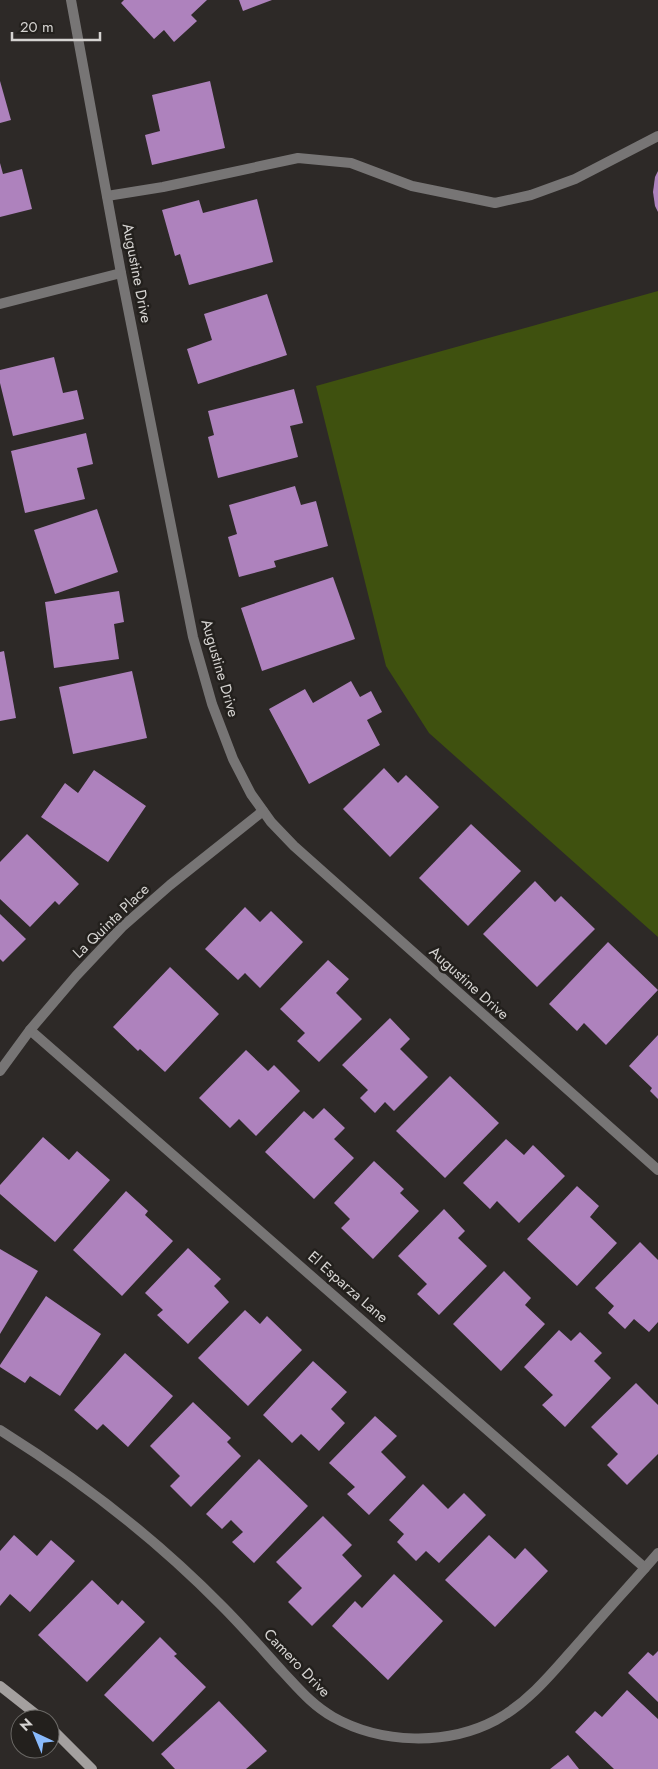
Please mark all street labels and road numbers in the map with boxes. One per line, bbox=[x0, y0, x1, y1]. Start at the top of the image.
street label: Augustine Drive bbox=[117, 221, 157, 325]
street label: Augustine Drive bbox=[196, 616, 245, 720]
street label: La Quinta Place bbox=[68, 878, 154, 963]
street label: Augustine Drive bbox=[424, 941, 514, 1025]
street label: El Esparza Lane bbox=[303, 1246, 393, 1328]
street label: Camero Drive bbox=[259, 1624, 336, 1702]

